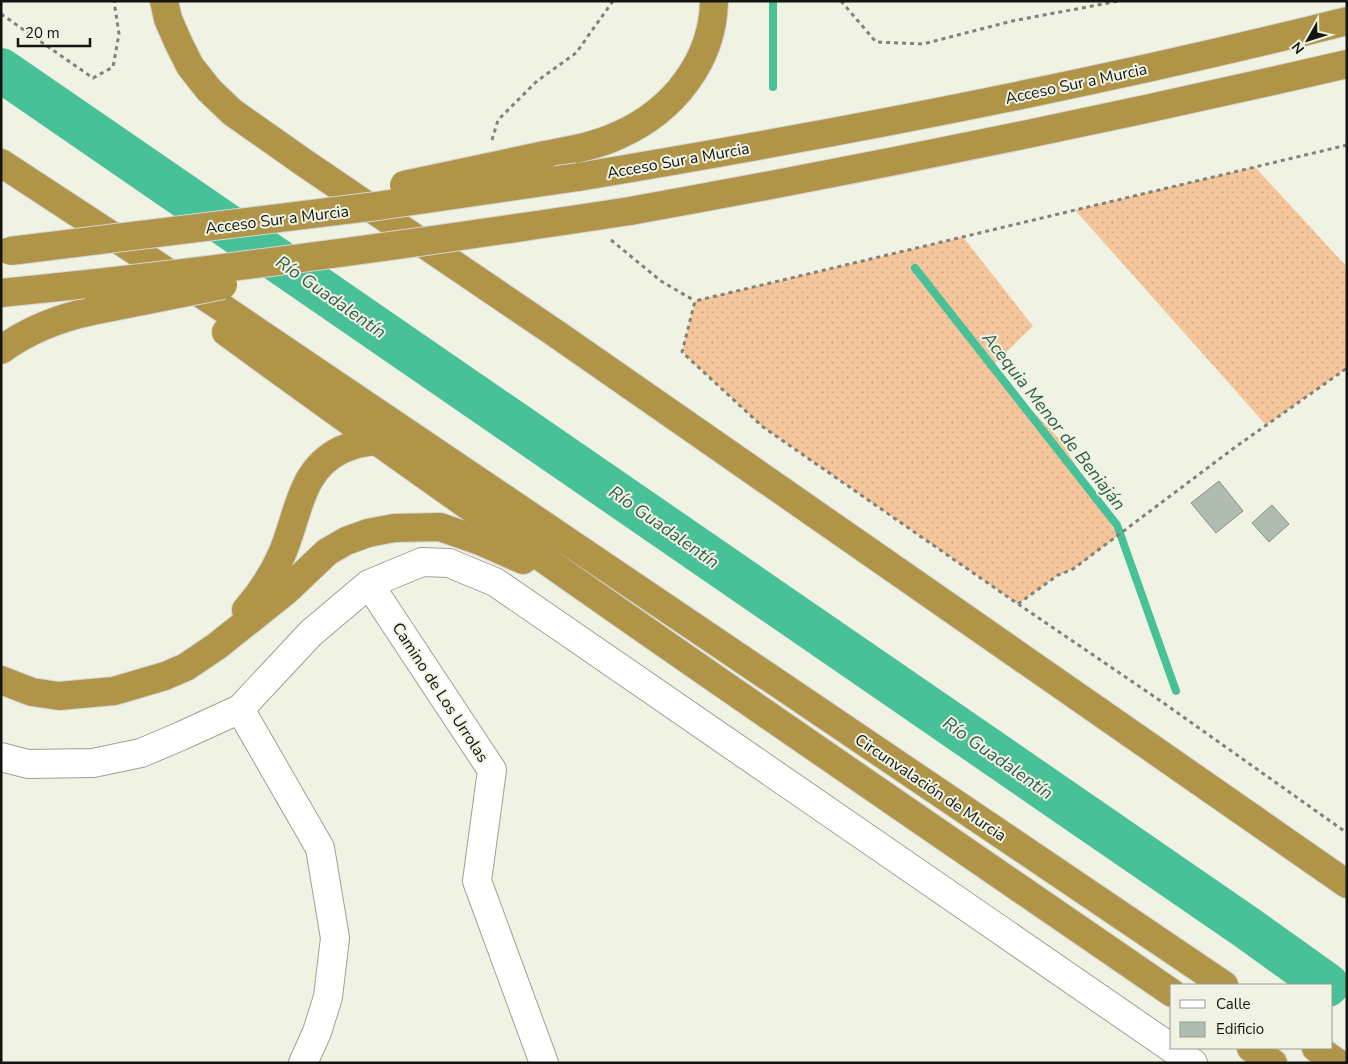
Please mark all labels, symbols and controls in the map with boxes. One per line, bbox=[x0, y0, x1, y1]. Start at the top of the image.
scale bar bbox=[18, 15, 90, 47]
north arrow bbox=[1283, 15, 1333, 65]
text: 20 m bbox=[25, 23, 60, 43]
text: N bbox=[1288, 38, 1309, 58]
street label: Acceso Sur a Murcia bbox=[1003, 58, 1149, 110]
street label: Acceso Sur a Murcia bbox=[605, 138, 751, 184]
street label: Acceso Sur a Murcia bbox=[204, 200, 350, 240]
water label: Río Guadalentín bbox=[271, 250, 391, 344]
water label: Acequia Menor de Beniaján bbox=[976, 326, 1131, 515]
water label: Río Guadalentín bbox=[604, 480, 724, 574]
street label: Camino de Los Urrolas bbox=[387, 618, 494, 767]
water label: Río Guadalentín bbox=[938, 711, 1058, 805]
street label: Circunvalación de Murcia bbox=[850, 729, 1011, 847]
legend bbox=[1170, 984, 1333, 1049]
text: Calle bbox=[1216, 994, 1251, 1014]
text: Edificio bbox=[1216, 1019, 1264, 1039]

